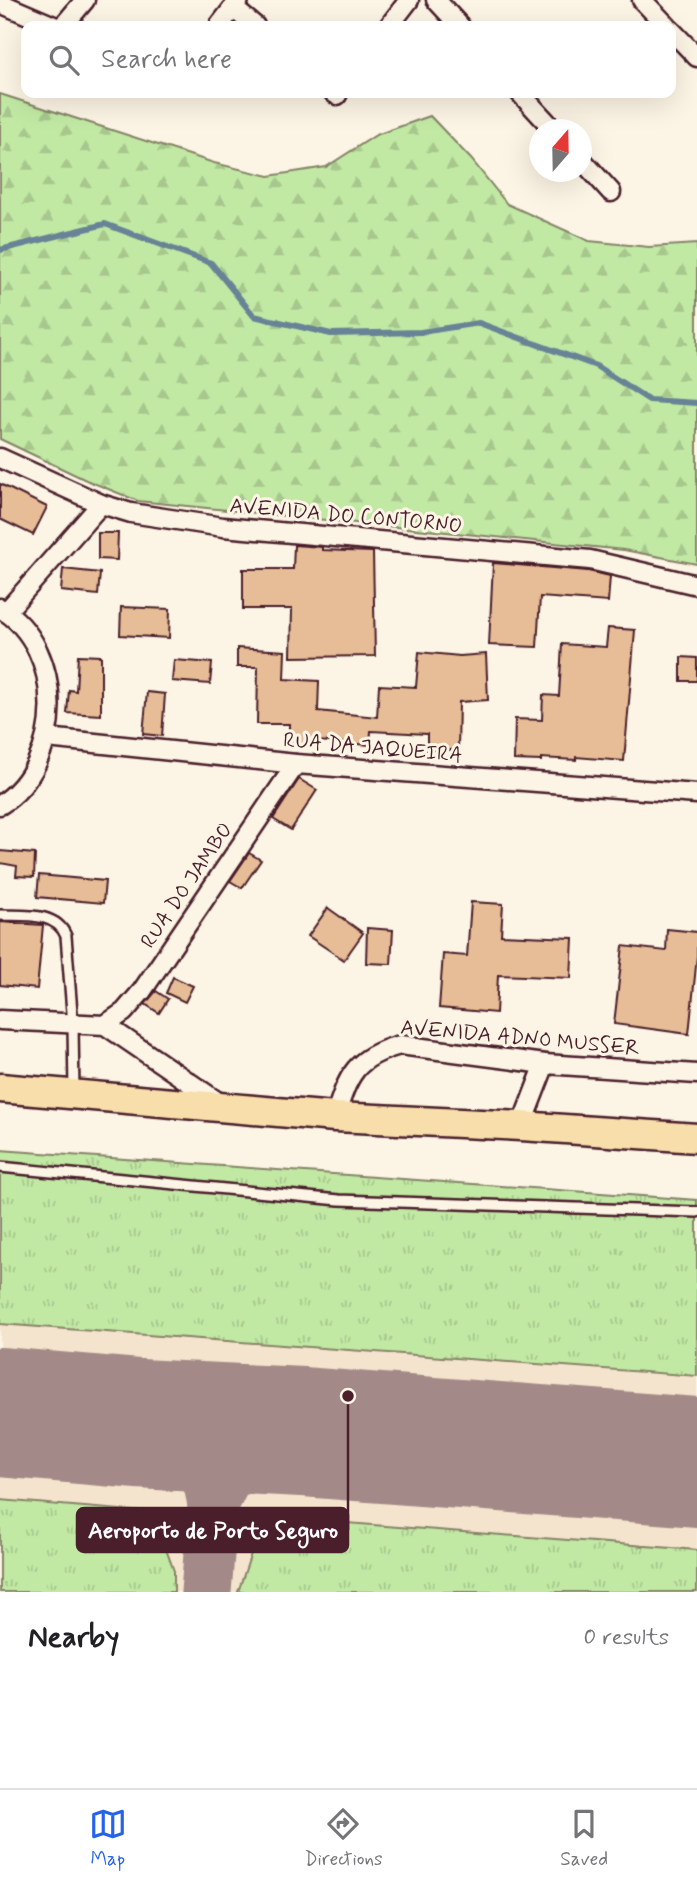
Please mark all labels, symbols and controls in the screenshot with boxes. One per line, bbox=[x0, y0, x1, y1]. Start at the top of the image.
search box bbox=[21, 21, 676, 98]
icon: search bbox=[45, 41, 83, 79]
text: Search here bbox=[101, 43, 232, 77]
north arrow bbox=[529, 119, 592, 182]
street label: AVENIDA DO CONTORNO bbox=[228, 492, 463, 540]
street label: RUA DA JAQUEIRA bbox=[282, 726, 464, 770]
street label: RUA DO JAMBO bbox=[134, 817, 239, 954]
street label: AVENIDA ADNO MUSSER bbox=[399, 1014, 641, 1062]
callout: Aeroporto de Porto Seguro bbox=[77, 1508, 348, 1552]
text: Aeroporto de Porto Seguro bbox=[88, 1517, 338, 1549]
text: Nearby bbox=[28, 1618, 119, 1657]
text: 0 results bbox=[583, 1623, 669, 1653]
tab: Map bbox=[89, 1805, 127, 1872]
tab: Directions bbox=[304, 1805, 383, 1872]
tab: Saved bbox=[560, 1805, 608, 1872]

